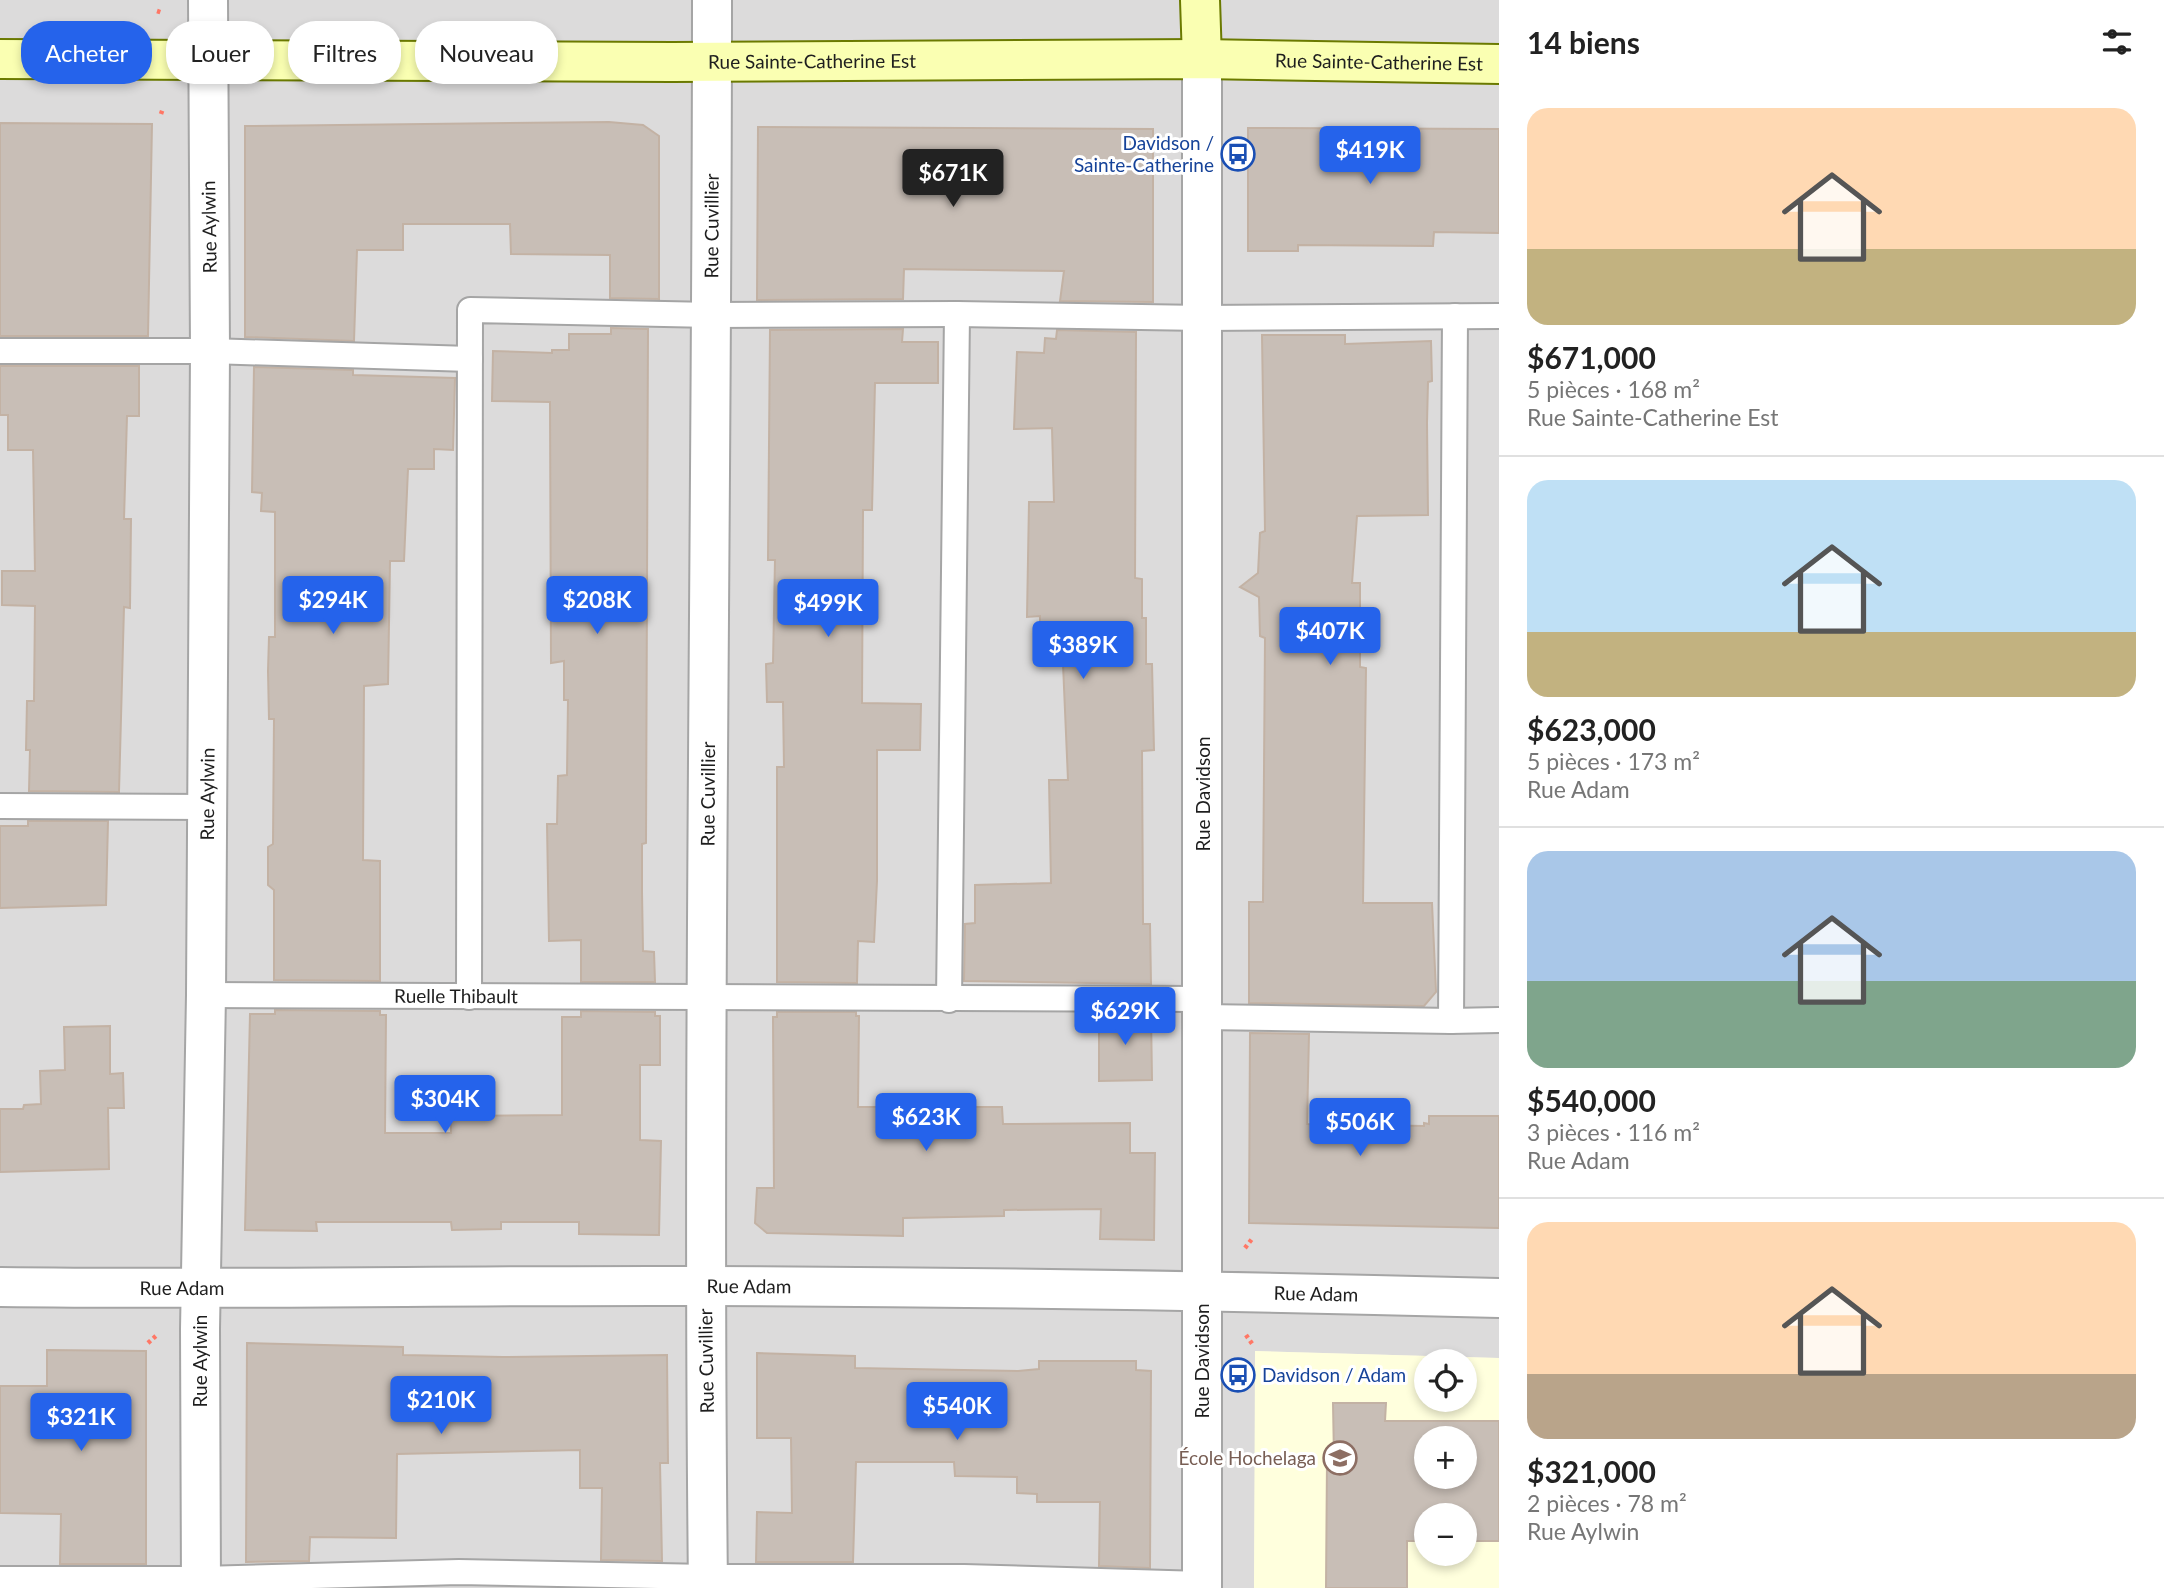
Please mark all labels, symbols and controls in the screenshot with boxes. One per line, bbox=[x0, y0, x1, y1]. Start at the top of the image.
chip: Acheter bbox=[21, 21, 152, 84]
chip: Louer bbox=[166, 21, 274, 84]
chip: Filtres bbox=[288, 21, 401, 84]
chip: Nouveau bbox=[415, 21, 558, 84]
icon: filters bbox=[2098, 23, 2136, 61]
text: 14 biens bbox=[1527, 24, 1640, 60]
street label: Rue Sainte-Catherine Est bbox=[1275, 48, 1483, 75]
street label: Rue Sainte-Catherine Est bbox=[708, 49, 916, 73]
pin: $419K bbox=[1321, 127, 1419, 186]
place label: Davidson / Sainte-Catherine bbox=[1074, 131, 1214, 176]
bus stop icon: Davidson / Sainte-Catherine bbox=[1219, 135, 1257, 173]
text: $419K bbox=[1335, 135, 1405, 163]
pin: $671K bbox=[904, 150, 1002, 209]
icon: home bbox=[1769, 154, 1895, 280]
text: $671K bbox=[918, 158, 988, 186]
street label: Rue Cuvillier bbox=[699, 173, 723, 279]
street label: Rue Aylwin bbox=[196, 180, 221, 274]
text: $671,000 bbox=[1527, 339, 1656, 375]
text: 5 pièces · 168 m² bbox=[1527, 375, 1700, 403]
text: Rue Sainte-Catherine Est bbox=[1527, 403, 1779, 431]
icon: home bbox=[1769, 526, 1895, 652]
pin: $294K bbox=[284, 576, 382, 636]
pin: $208K bbox=[548, 576, 646, 636]
pin: $499K bbox=[779, 580, 877, 639]
text: $294K bbox=[298, 585, 368, 613]
text: $208K bbox=[562, 585, 632, 613]
text: $499K bbox=[793, 588, 863, 616]
pin: $407K bbox=[1281, 608, 1379, 667]
text: $407K bbox=[1295, 616, 1365, 644]
pin: $389K bbox=[1034, 622, 1132, 681]
text: $389K bbox=[1048, 630, 1118, 658]
text: $623,000 bbox=[1527, 711, 1656, 747]
street label: Rue Davidson bbox=[1191, 736, 1214, 852]
street label: Rue Cuvillier bbox=[695, 741, 719, 847]
text: 5 pièces · 173 m² bbox=[1527, 747, 1700, 775]
street label: Rue Aylwin bbox=[195, 748, 219, 841]
text: Rue Adam bbox=[1527, 775, 1630, 803]
icon: home bbox=[1769, 897, 1895, 1023]
street label: Ruelle Thibault bbox=[394, 984, 518, 1007]
pin: $629K bbox=[1076, 988, 1174, 1047]
text: $629K bbox=[1090, 996, 1160, 1024]
pin: $304K bbox=[396, 1076, 494, 1135]
text: $540,000 bbox=[1527, 1082, 1656, 1118]
text: $304K bbox=[410, 1084, 480, 1112]
pin: $623K bbox=[877, 1094, 975, 1153]
pin: $506K bbox=[1311, 1098, 1409, 1158]
text: $623K bbox=[891, 1102, 961, 1130]
text: $506K bbox=[1325, 1107, 1395, 1135]
text: 3 pièces · 116 m² bbox=[1527, 1118, 1700, 1146]
text: Rue Adam bbox=[1527, 1146, 1630, 1174]
icon: home bbox=[1769, 1268, 1895, 1394]
street label: Rue Adam bbox=[707, 1274, 791, 1297]
street label: Rue Adam bbox=[140, 1276, 224, 1299]
street label: Rue Adam bbox=[1273, 1281, 1359, 1306]
street label: Rue Davidson bbox=[1190, 1303, 1213, 1419]
street label: Rue Cuvillier bbox=[693, 1308, 718, 1414]
street label: Rue Aylwin bbox=[188, 1315, 211, 1407]
map controls bbox=[1414, 1349, 1477, 1566]
button: locate bbox=[1414, 1349, 1477, 1412]
bus stop icon: Davidson / Adam bbox=[1219, 1356, 1257, 1394]
place label: Davidson / Adam bbox=[1262, 1363, 1406, 1386]
pin: $210K bbox=[392, 1376, 490, 1436]
pin: $540K bbox=[908, 1382, 1006, 1442]
text: $210K bbox=[406, 1385, 476, 1413]
text: $540K bbox=[922, 1391, 992, 1419]
pin: $321K bbox=[32, 1394, 130, 1453]
text: $321K bbox=[46, 1402, 116, 1430]
button: + bbox=[1414, 1426, 1477, 1489]
school or university icon: École Hochelaga bbox=[1321, 1439, 1359, 1477]
place label: École Hochelaga bbox=[1178, 1446, 1316, 1469]
text: $321,000 bbox=[1527, 1453, 1656, 1489]
text: 2 pièces · 78 m² bbox=[1527, 1489, 1687, 1517]
button: − bbox=[1414, 1503, 1477, 1566]
text: Rue Aylwin bbox=[1527, 1517, 1639, 1545]

